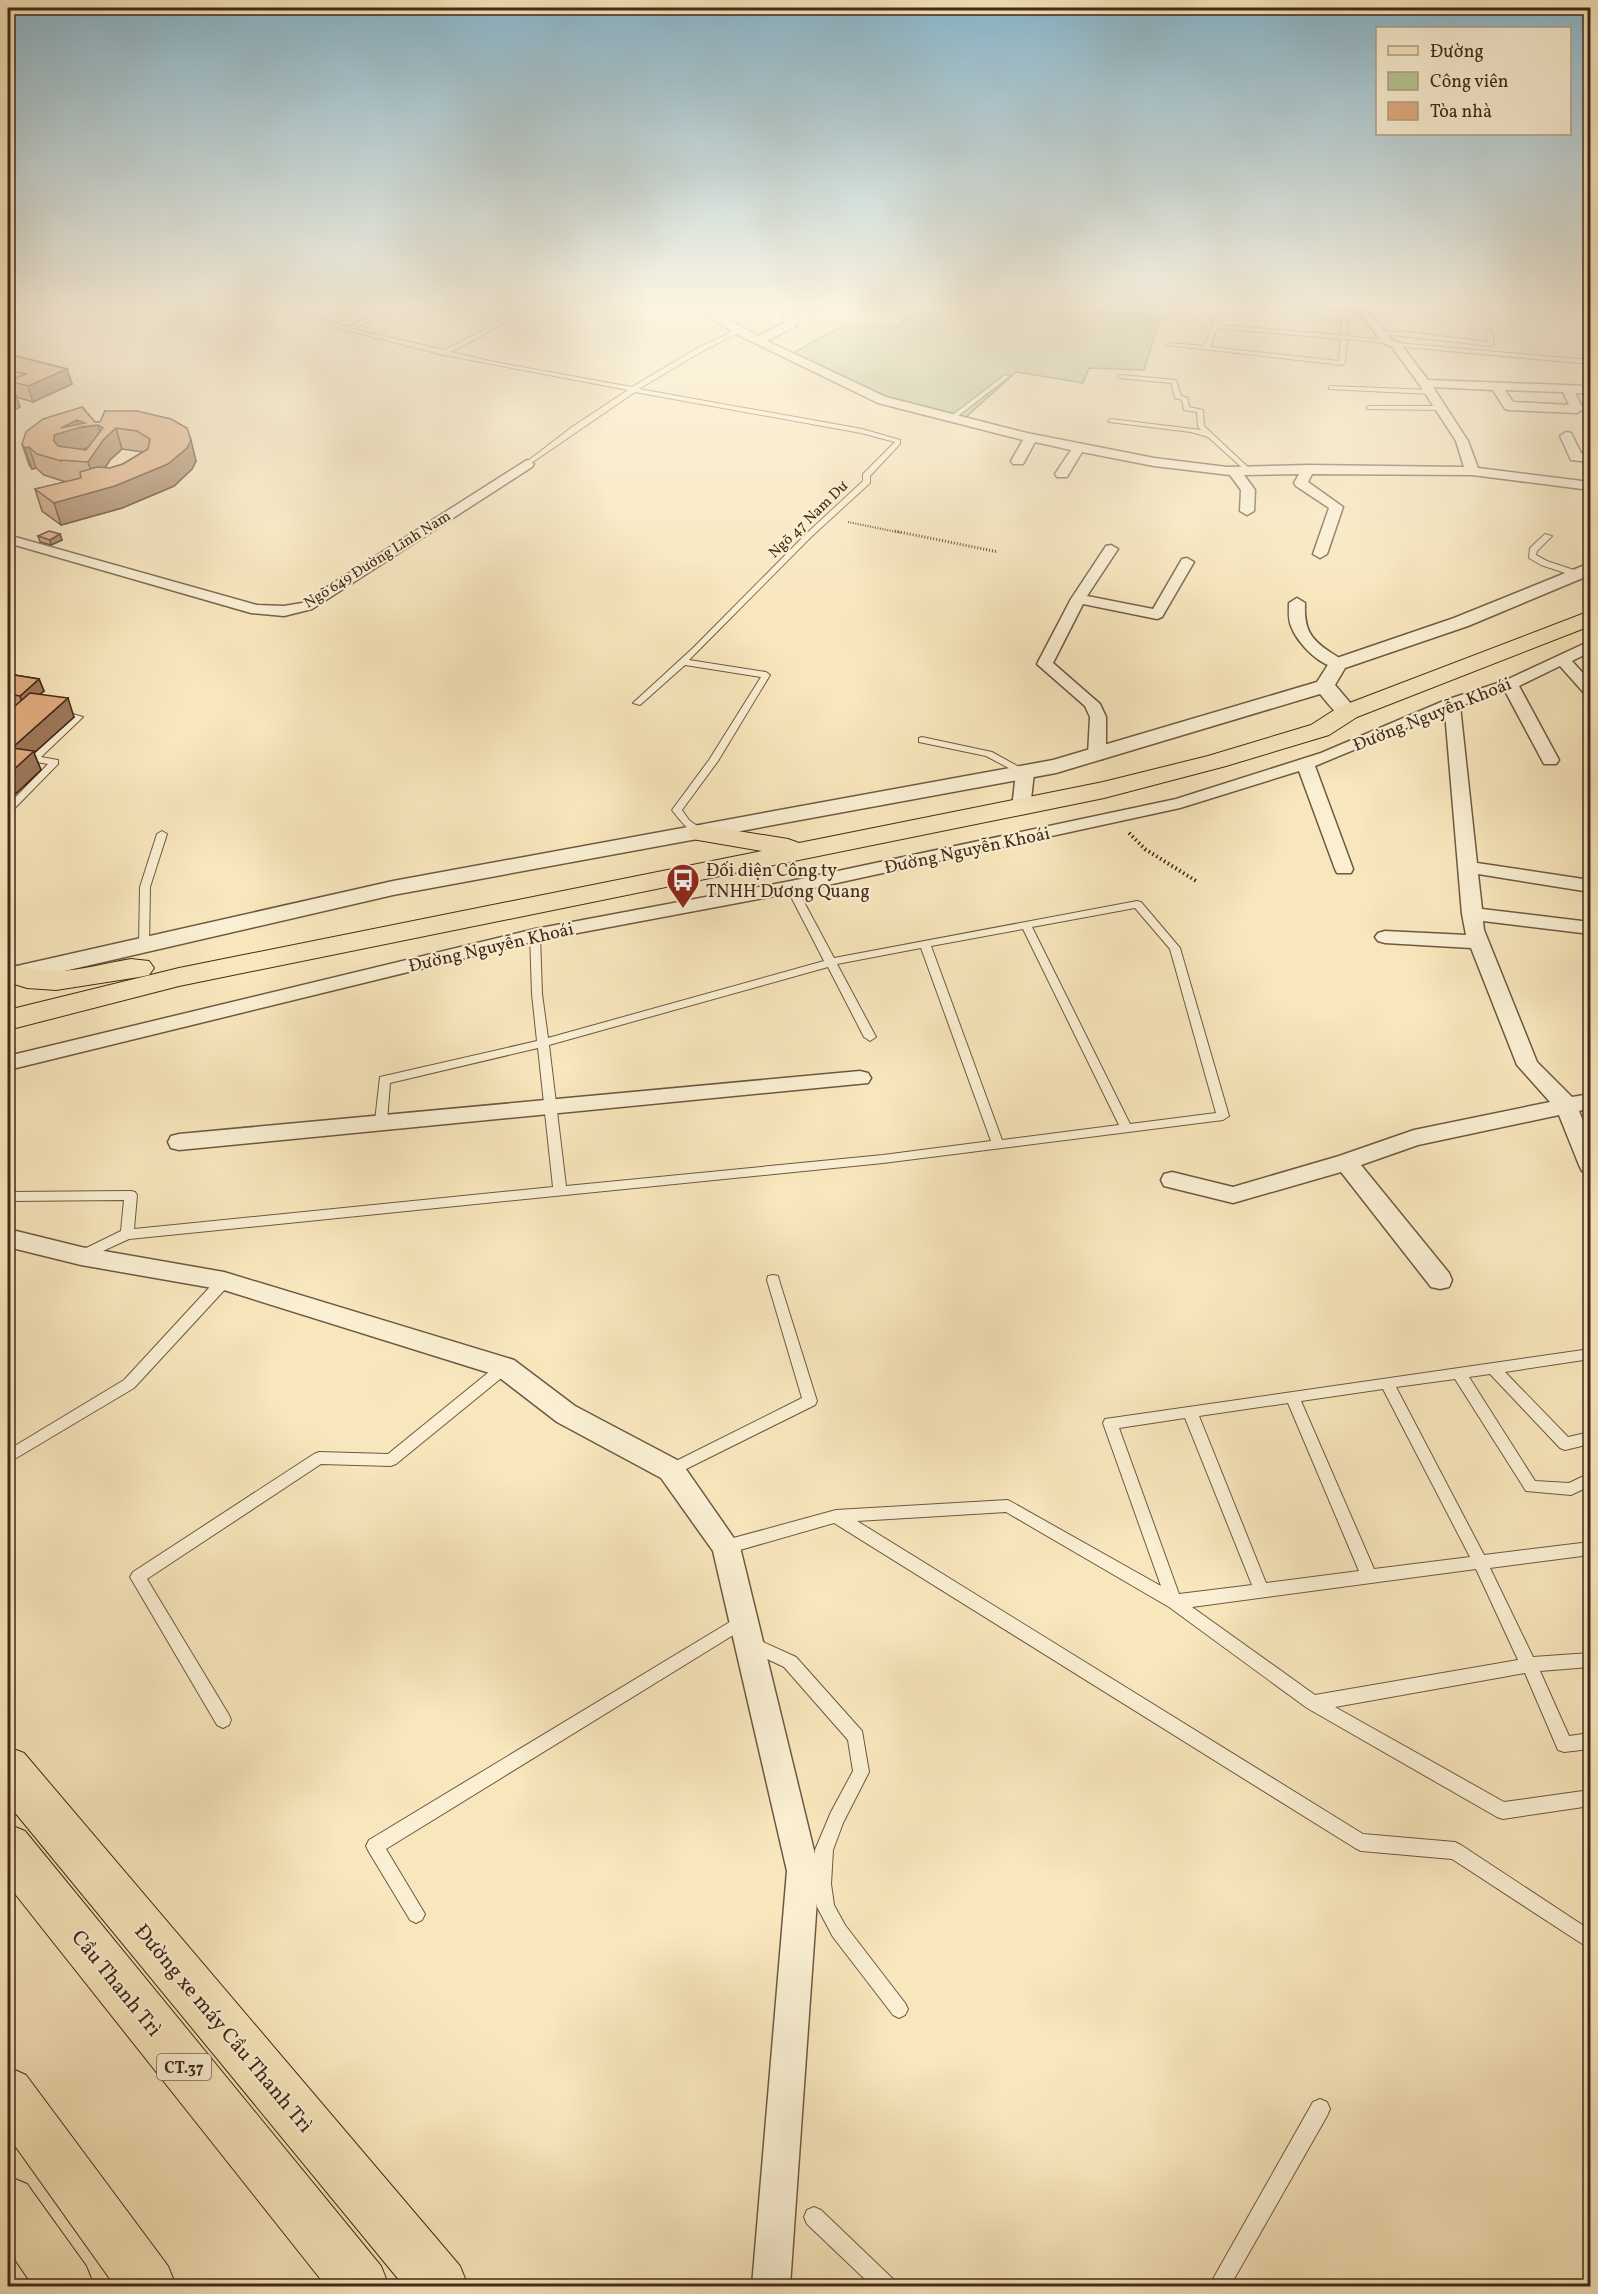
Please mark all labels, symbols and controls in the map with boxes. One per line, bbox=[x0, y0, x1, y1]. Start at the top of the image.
legend bbox=[1376, 27, 1571, 135]
text: Đường bbox=[1430, 40, 1484, 65]
text: Công viên bbox=[1430, 70, 1509, 95]
text: Tòa nhà bbox=[1430, 100, 1492, 125]
street label: Ngõ 47 Nam Dư bbox=[764, 476, 854, 564]
street label: Ngõ 649 Đường Lĩnh Nam bbox=[300, 506, 455, 614]
street label: Đường Nguyễn Khoái bbox=[1350, 672, 1516, 759]
street label: Đường Nguyễn Khoái bbox=[882, 822, 1052, 881]
place label: Đối diện Công ty TNHH Dương Quang bbox=[706, 859, 870, 905]
bus stop icon: Đối diện Công ty TNHH Dương Quang bbox=[665, 862, 701, 909]
street label: Đường Nguyễn Khoái bbox=[406, 917, 576, 980]
street label: Đường xe máy Cầu Thanh Trì bbox=[127, 1918, 319, 2140]
street label: Cầu Thanh Trì bbox=[64, 1924, 168, 2043]
road number: CT.37 bbox=[157, 2054, 211, 2080]

